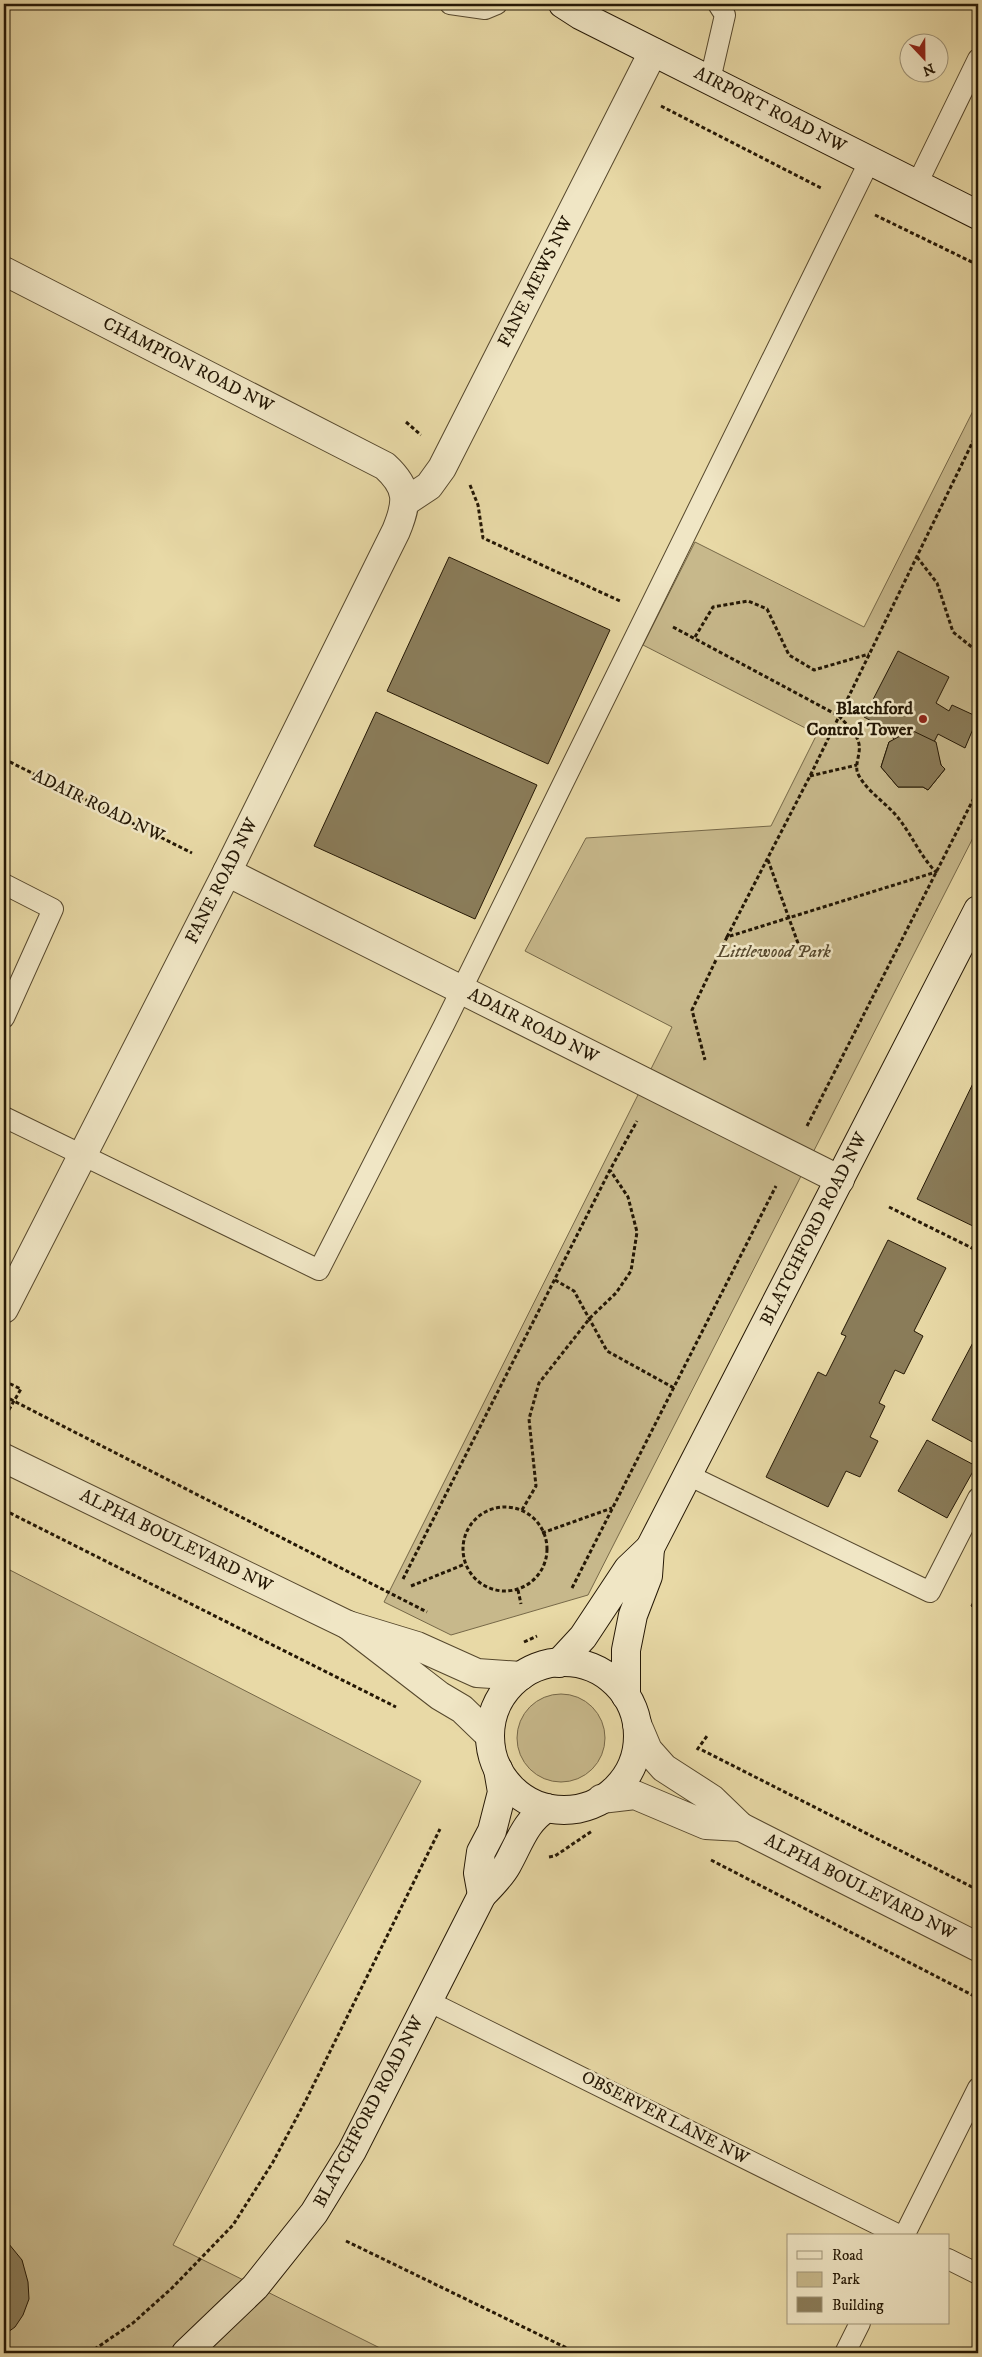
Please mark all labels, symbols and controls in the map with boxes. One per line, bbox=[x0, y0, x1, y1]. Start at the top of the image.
north arrow bbox=[900, 32, 950, 82]
text: N bbox=[919, 59, 937, 80]
street label: AIRPORT ROAD NW bbox=[690, 62, 850, 158]
street label: FANE MEWS NW bbox=[494, 213, 579, 351]
street label: CHAMPION ROAD NW bbox=[99, 312, 277, 418]
place label: Blatchford Control Tower bbox=[806, 698, 914, 741]
marker: Blatchford Control Tower bbox=[917, 713, 929, 725]
street label: ADAIR ROAD NW bbox=[29, 765, 168, 848]
street label: FANE ROAD NW bbox=[181, 814, 263, 947]
park label: Littlewood Park bbox=[716, 941, 831, 963]
street label: ADAIR ROAD NW bbox=[464, 984, 603, 1069]
street label: BLATCHFORD ROAD NW bbox=[756, 1128, 873, 1329]
street label: ALPHA BOULEVARD NW bbox=[76, 1485, 276, 1598]
street label: ALPHA BOULEVARD NW bbox=[761, 1829, 960, 1945]
street label: BLATCHFORD ROAD NW bbox=[309, 2012, 429, 2211]
street label: OBSERVER LANE NW bbox=[578, 2066, 753, 2170]
legend bbox=[787, 2234, 950, 2324]
text: Road bbox=[832, 2246, 864, 2265]
text: Park bbox=[832, 2270, 861, 2289]
text: Building bbox=[832, 2296, 884, 2315]

